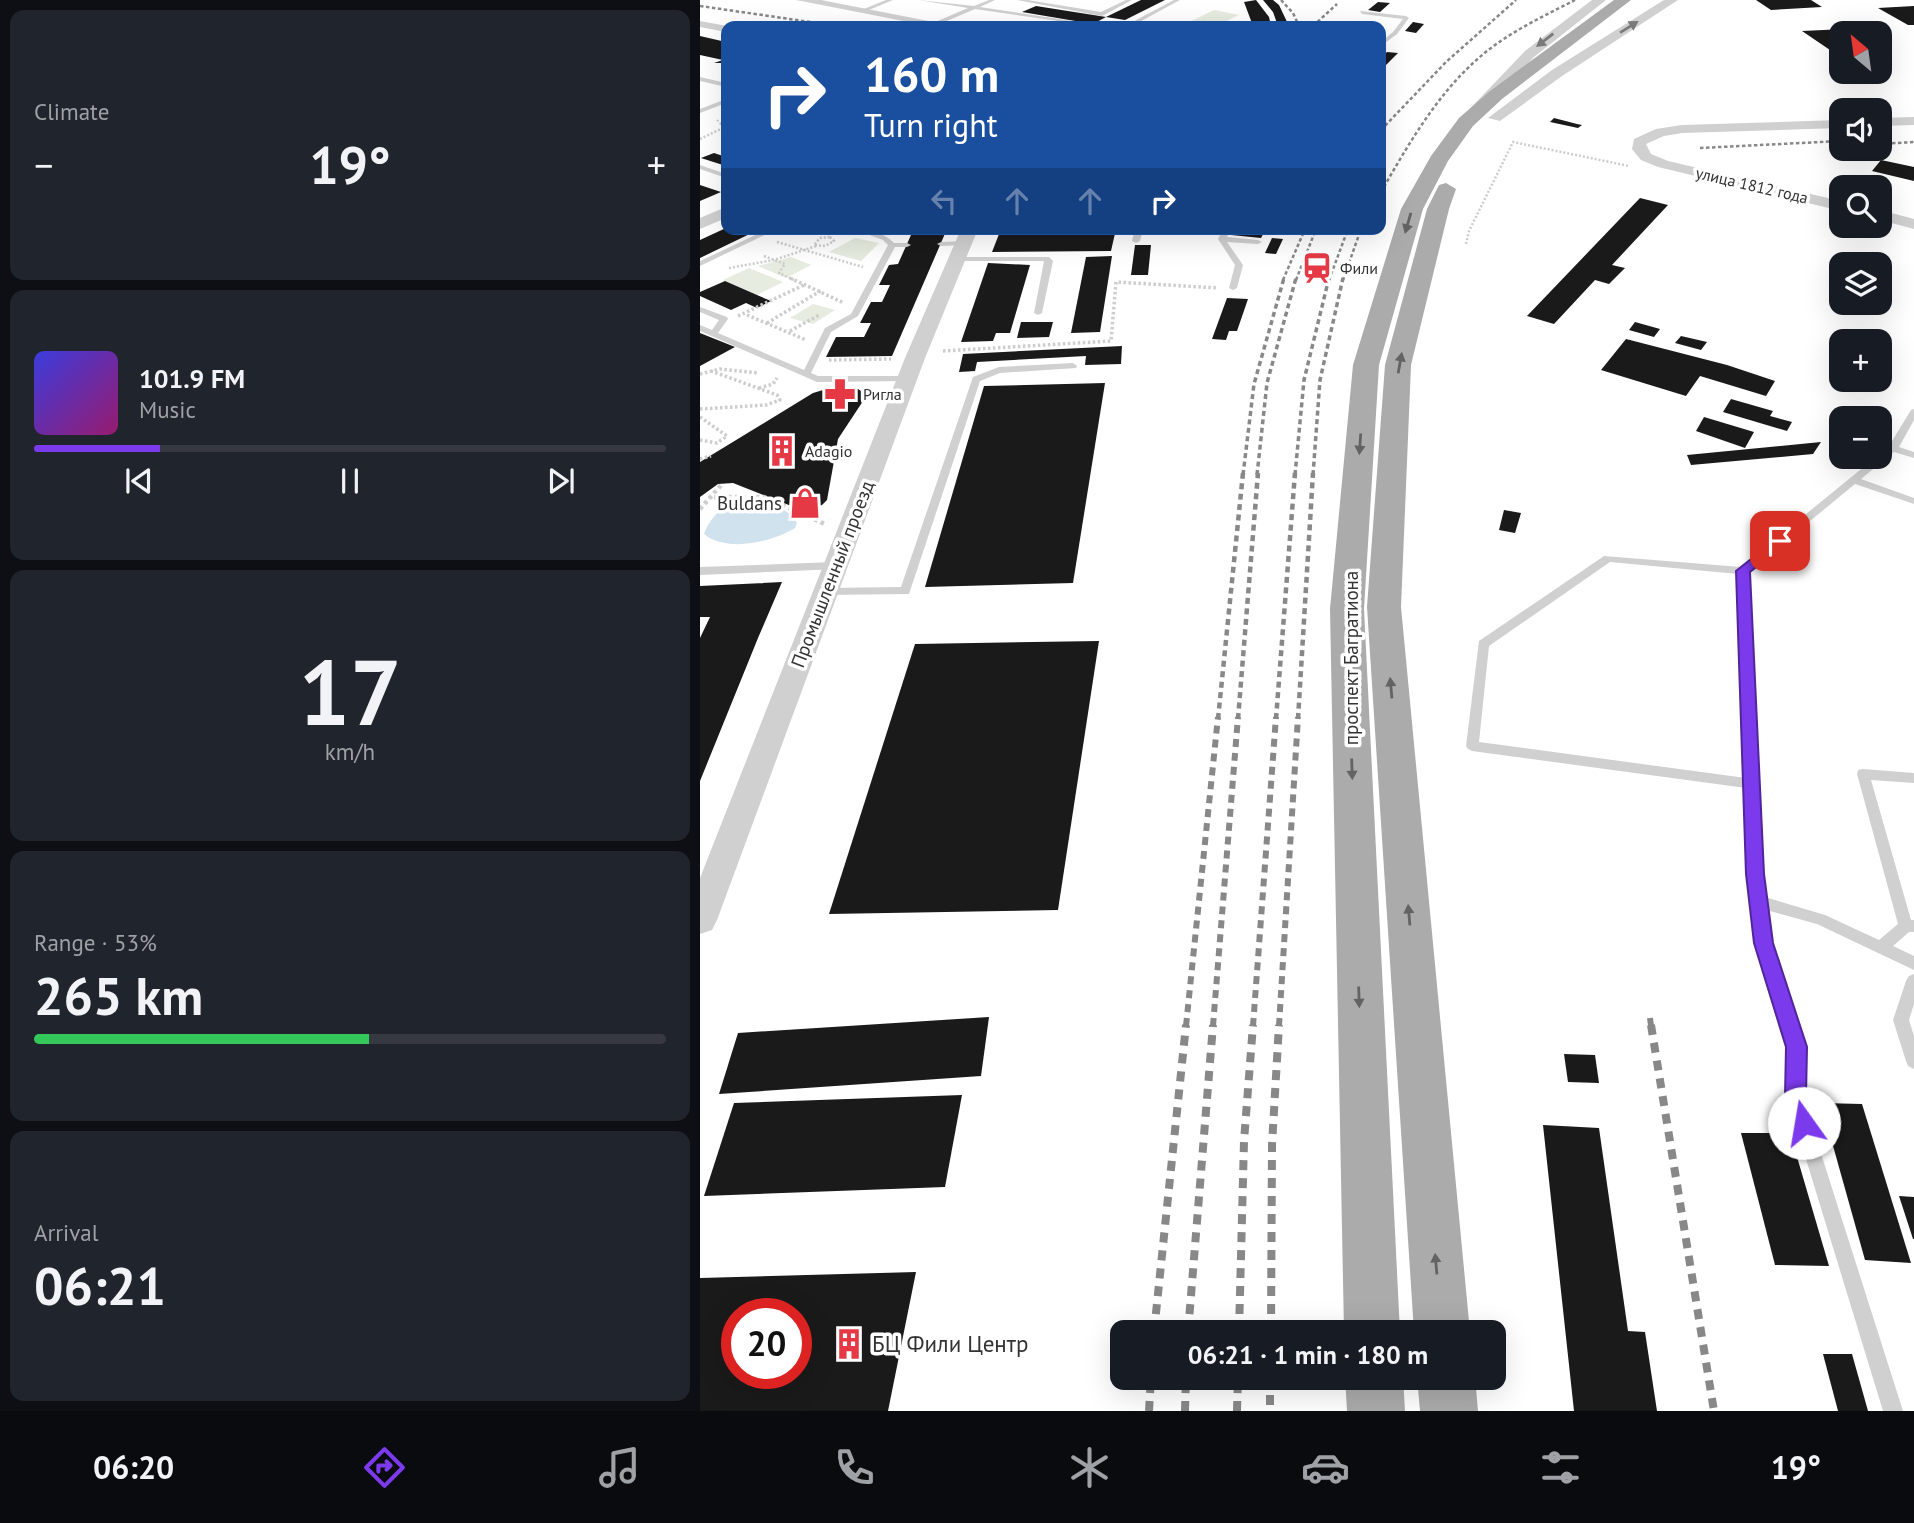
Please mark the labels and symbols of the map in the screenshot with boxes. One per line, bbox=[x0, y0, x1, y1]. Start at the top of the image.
one-way arrow bbox=[1620, 20, 1639, 33]
north arrow bbox=[1829, 21, 1892, 84]
one-way arrow bbox=[1536, 32, 1554, 47]
street label: улица 1812 года bbox=[1694, 162, 1810, 208]
one-way arrow bbox=[1402, 213, 1412, 234]
station icon: Фили bbox=[1300, 251, 1334, 285]
place label: Фили bbox=[1340, 258, 1378, 278]
one-way arrow bbox=[1395, 352, 1406, 374]
pharmacy icon: Ригла bbox=[823, 377, 857, 411]
place label: Ригла bbox=[863, 384, 902, 404]
one-way arrow bbox=[1354, 433, 1365, 455]
building icon: Adagio bbox=[765, 434, 799, 468]
place label: Adagio bbox=[805, 441, 852, 461]
street label: Промышленный проезд bbox=[785, 477, 879, 671]
shop icon: Buldans bbox=[788, 486, 822, 520]
place label: Buldans bbox=[717, 491, 782, 515]
pin bbox=[1750, 511, 1810, 571]
street label: проспект Багратиона bbox=[1339, 571, 1363, 745]
one-way arrow bbox=[1385, 677, 1396, 699]
one-way arrow bbox=[1346, 758, 1357, 780]
one-way arrow bbox=[1403, 904, 1414, 926]
one-way arrow bbox=[1353, 986, 1364, 1008]
position arrow bbox=[1767, 1086, 1841, 1160]
one-way arrow bbox=[1430, 1253, 1441, 1275]
speed limit sign: 20 bbox=[721, 1298, 812, 1389]
building icon: БЦ Фили Центр bbox=[832, 1327, 866, 1361]
place label: БЦ Фили Центр bbox=[872, 1329, 1028, 1358]

